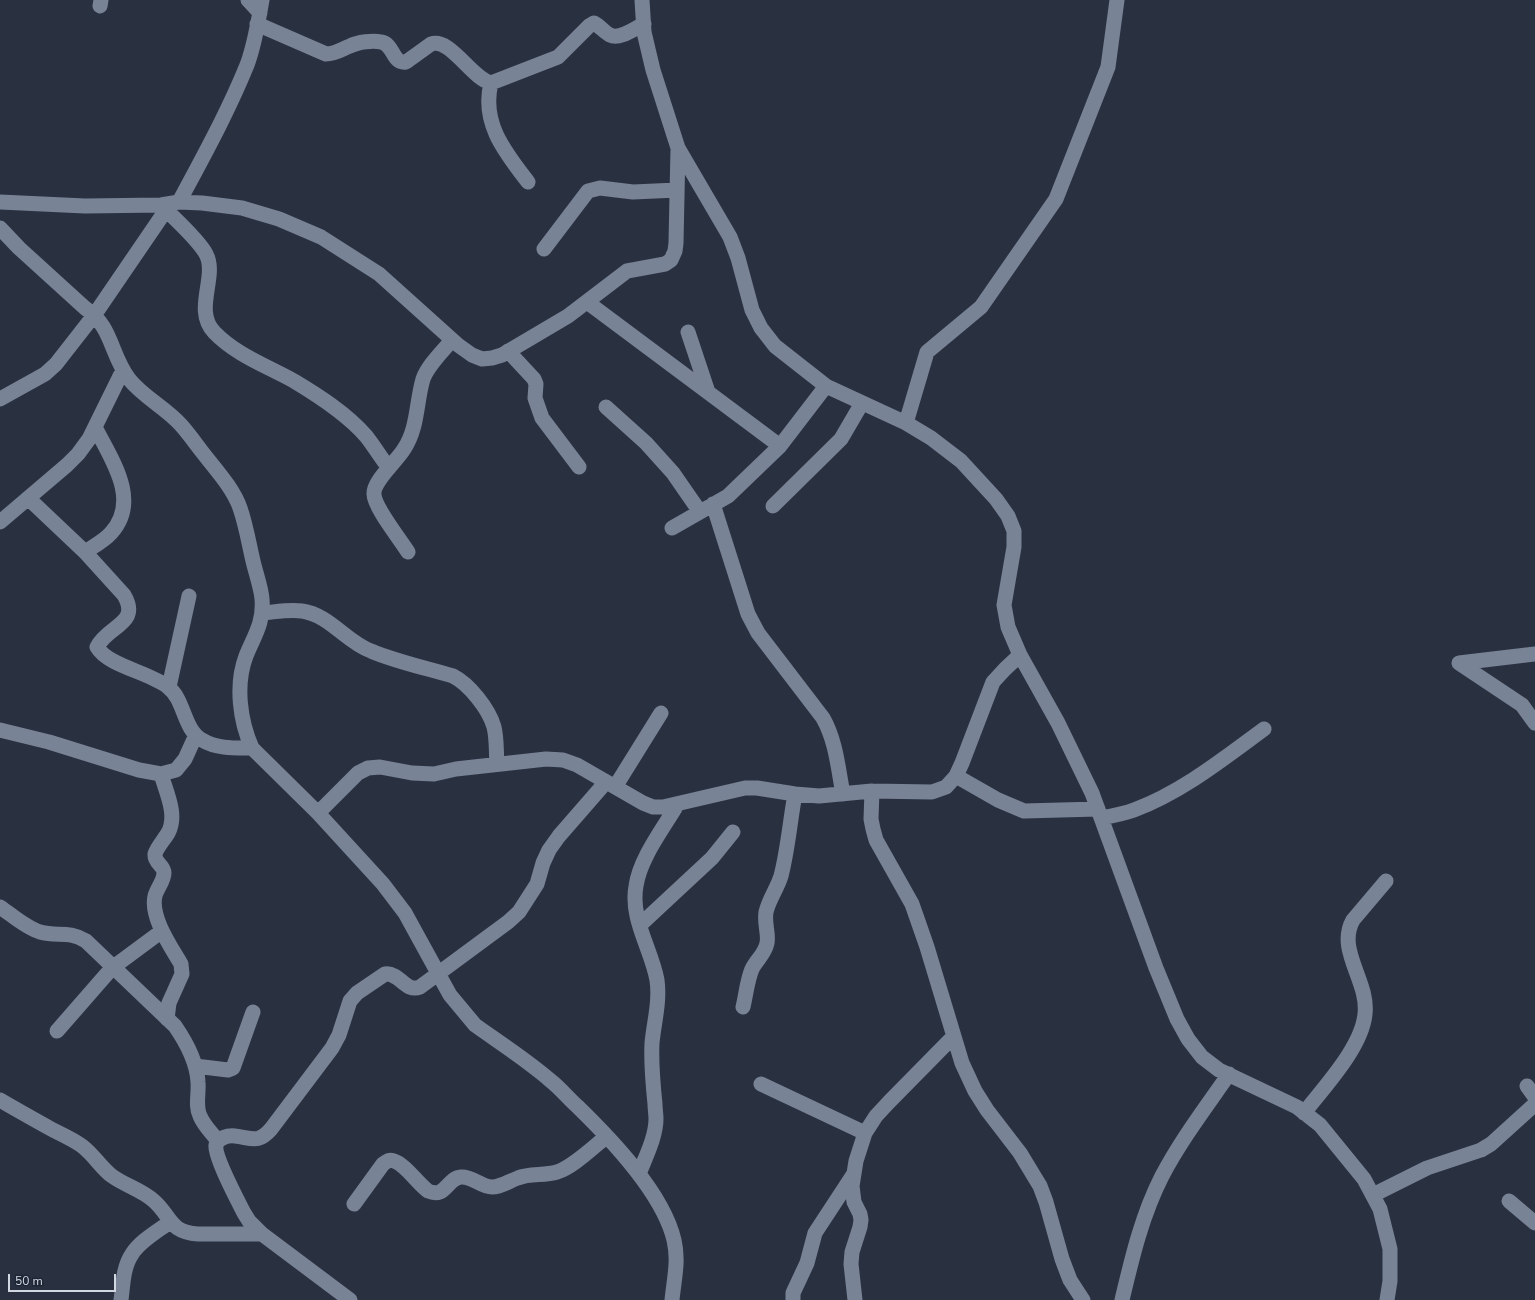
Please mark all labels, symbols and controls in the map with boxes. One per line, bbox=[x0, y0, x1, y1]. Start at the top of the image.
scale bar bbox=[10, 1266, 118, 1292]
text: 50 m bbox=[15, 1273, 43, 1289]

